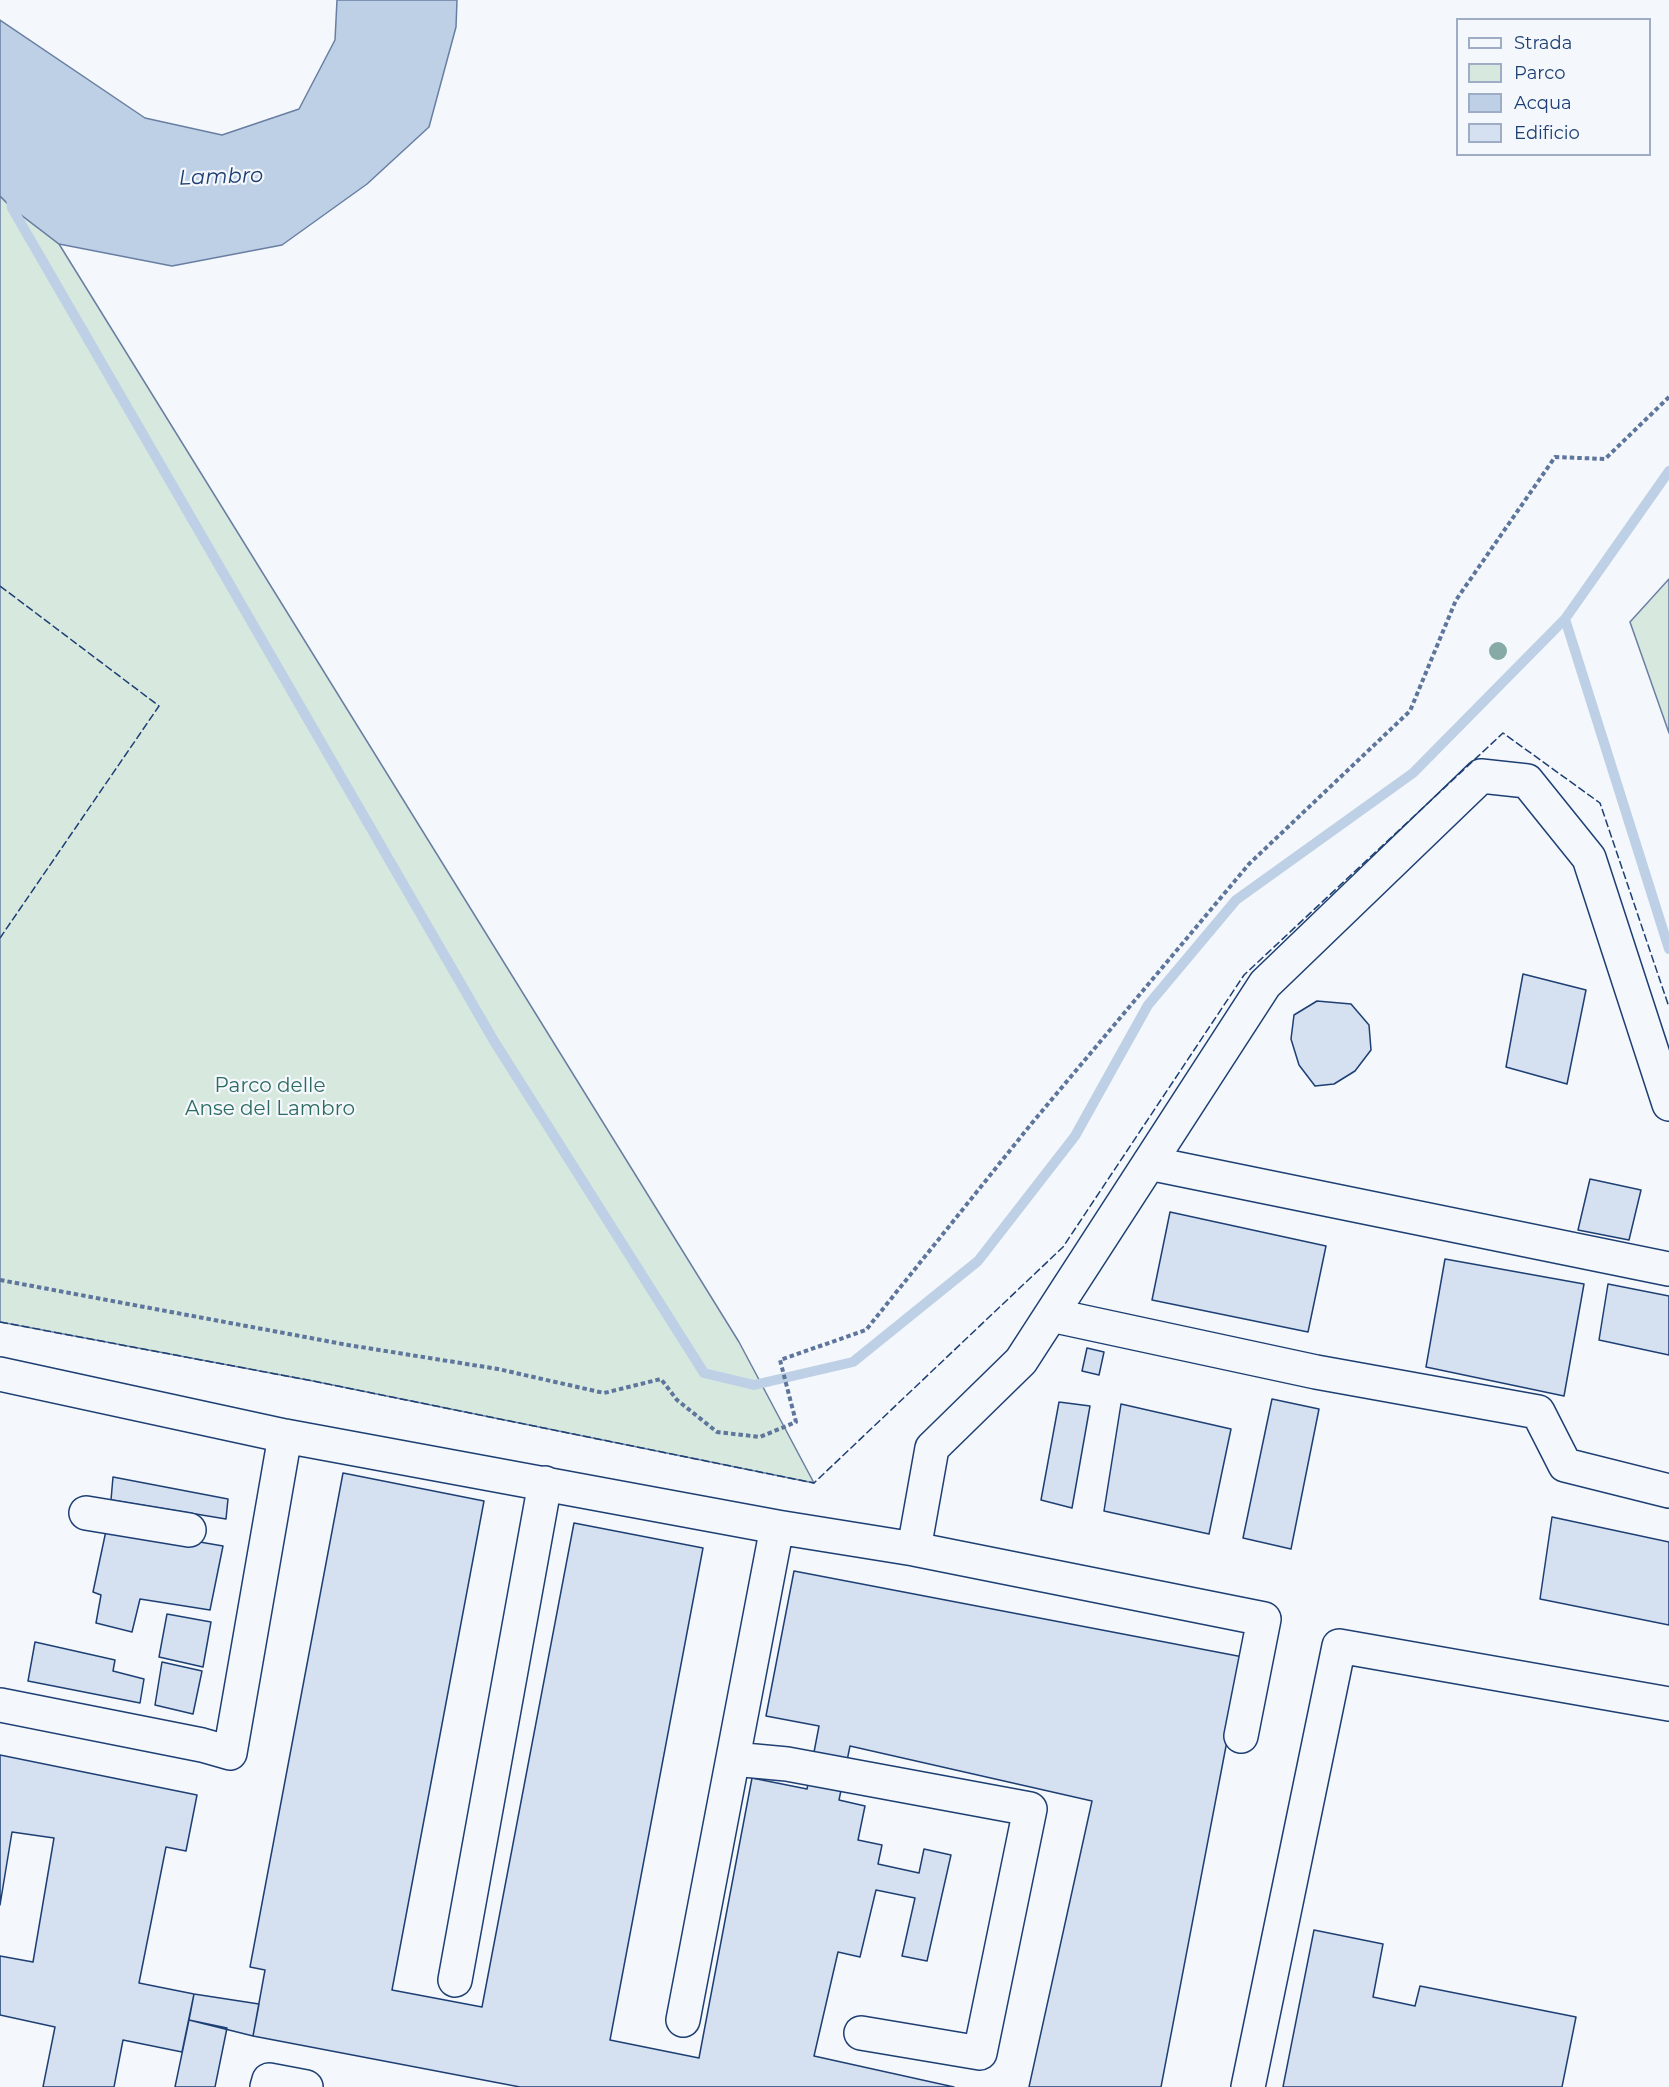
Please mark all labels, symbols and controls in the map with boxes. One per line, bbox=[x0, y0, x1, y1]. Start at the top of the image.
legend bbox=[1456, 18, 1651, 156]
text: Strada bbox=[1514, 32, 1572, 54]
text: Parco bbox=[1514, 62, 1566, 84]
text: Acqua bbox=[1514, 92, 1572, 114]
text: Edificio bbox=[1514, 122, 1580, 144]
water label: Lambro bbox=[178, 163, 264, 191]
park label: Parco delle Anse del Lambro bbox=[185, 1074, 355, 1121]

